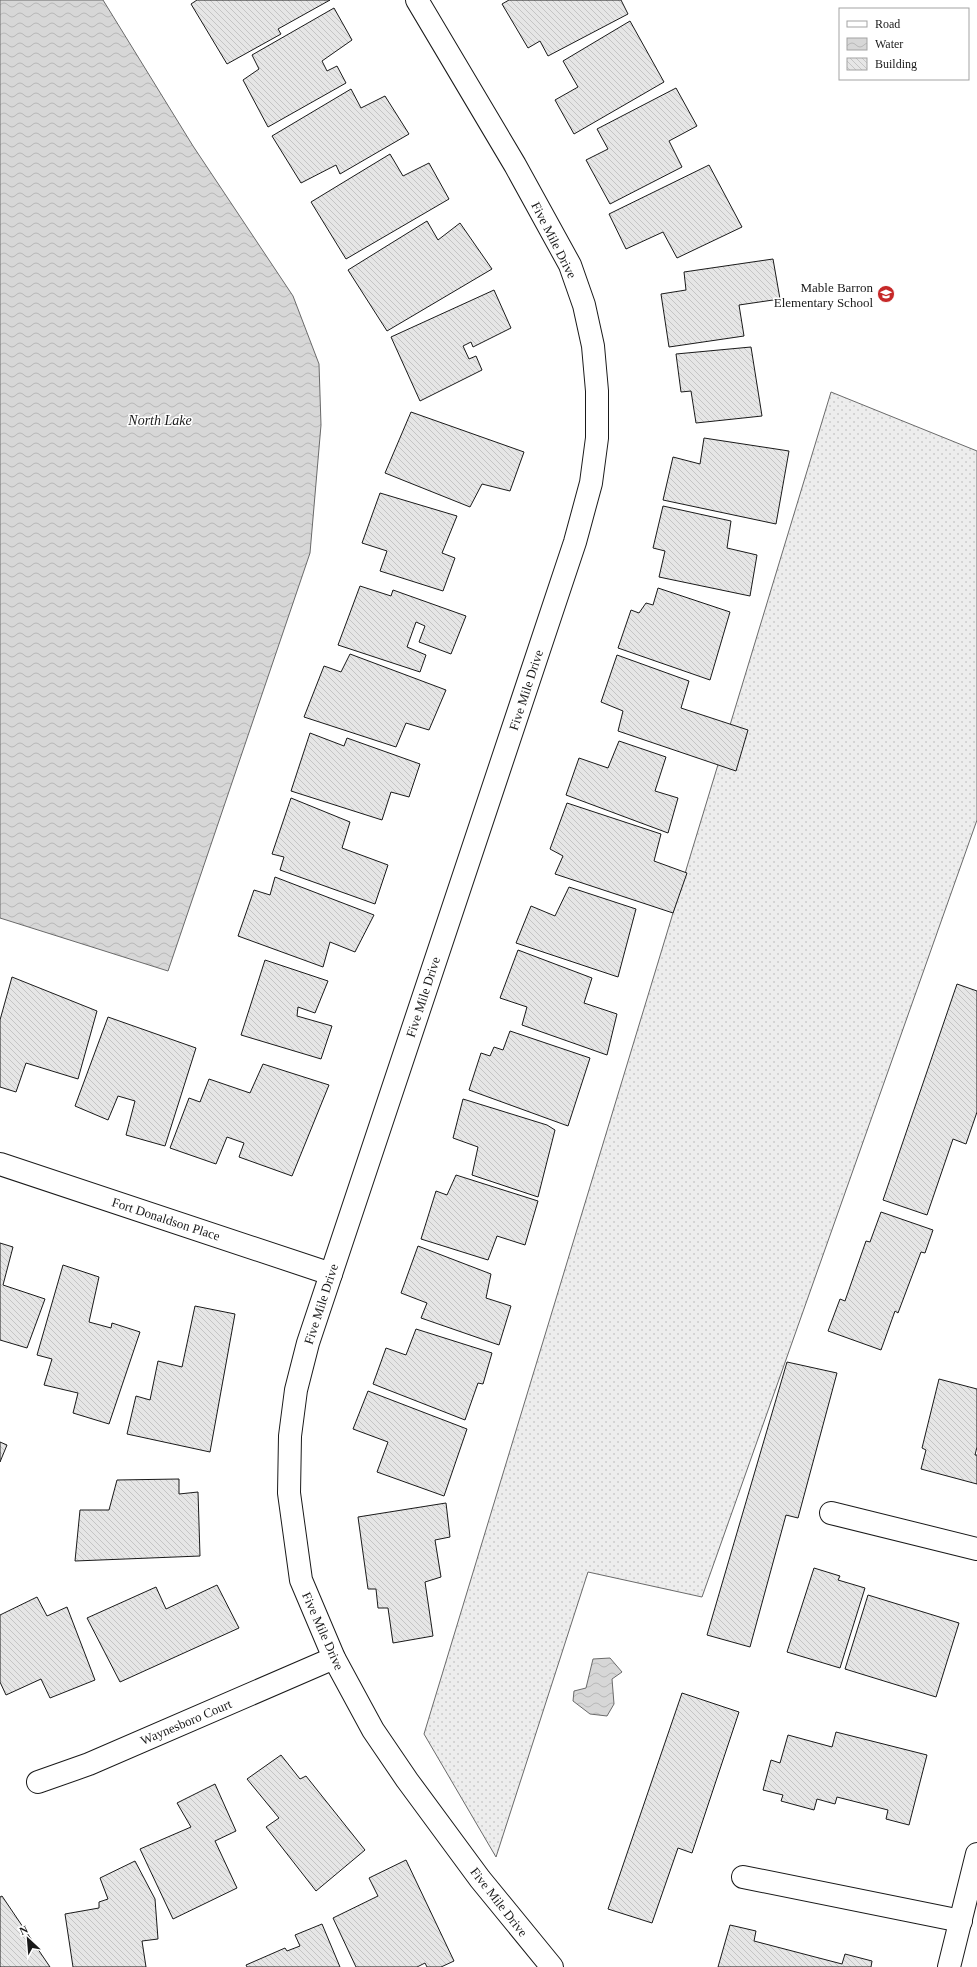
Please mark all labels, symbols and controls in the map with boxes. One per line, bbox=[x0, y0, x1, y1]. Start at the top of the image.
legend bbox=[839, 8, 969, 80]
text: Road bbox=[875, 17, 900, 31]
text: Water bbox=[875, 37, 903, 51]
text: Building bbox=[875, 57, 917, 71]
street label: Five Mile Drive bbox=[528, 199, 580, 281]
place label: Mable Barron Elementary School bbox=[774, 280, 873, 310]
school or university icon: Mable Barron Elementary School bbox=[876, 284, 896, 304]
water label: North Lake bbox=[127, 413, 192, 428]
street label: Five Mile Drive bbox=[506, 648, 546, 732]
street label: Five Mile Drive bbox=[403, 955, 443, 1039]
street label: Fort Donaldson Place bbox=[110, 1194, 222, 1244]
street label: Five Mile Drive bbox=[301, 1262, 341, 1346]
street label: Five Mile Drive bbox=[299, 1590, 347, 1673]
street label: Waynesboro Court bbox=[138, 1696, 234, 1748]
street label: Five Mile Drive bbox=[467, 1864, 531, 1940]
north arrow bbox=[8, 1919, 48, 1959]
text: N bbox=[17, 1923, 30, 1937]

